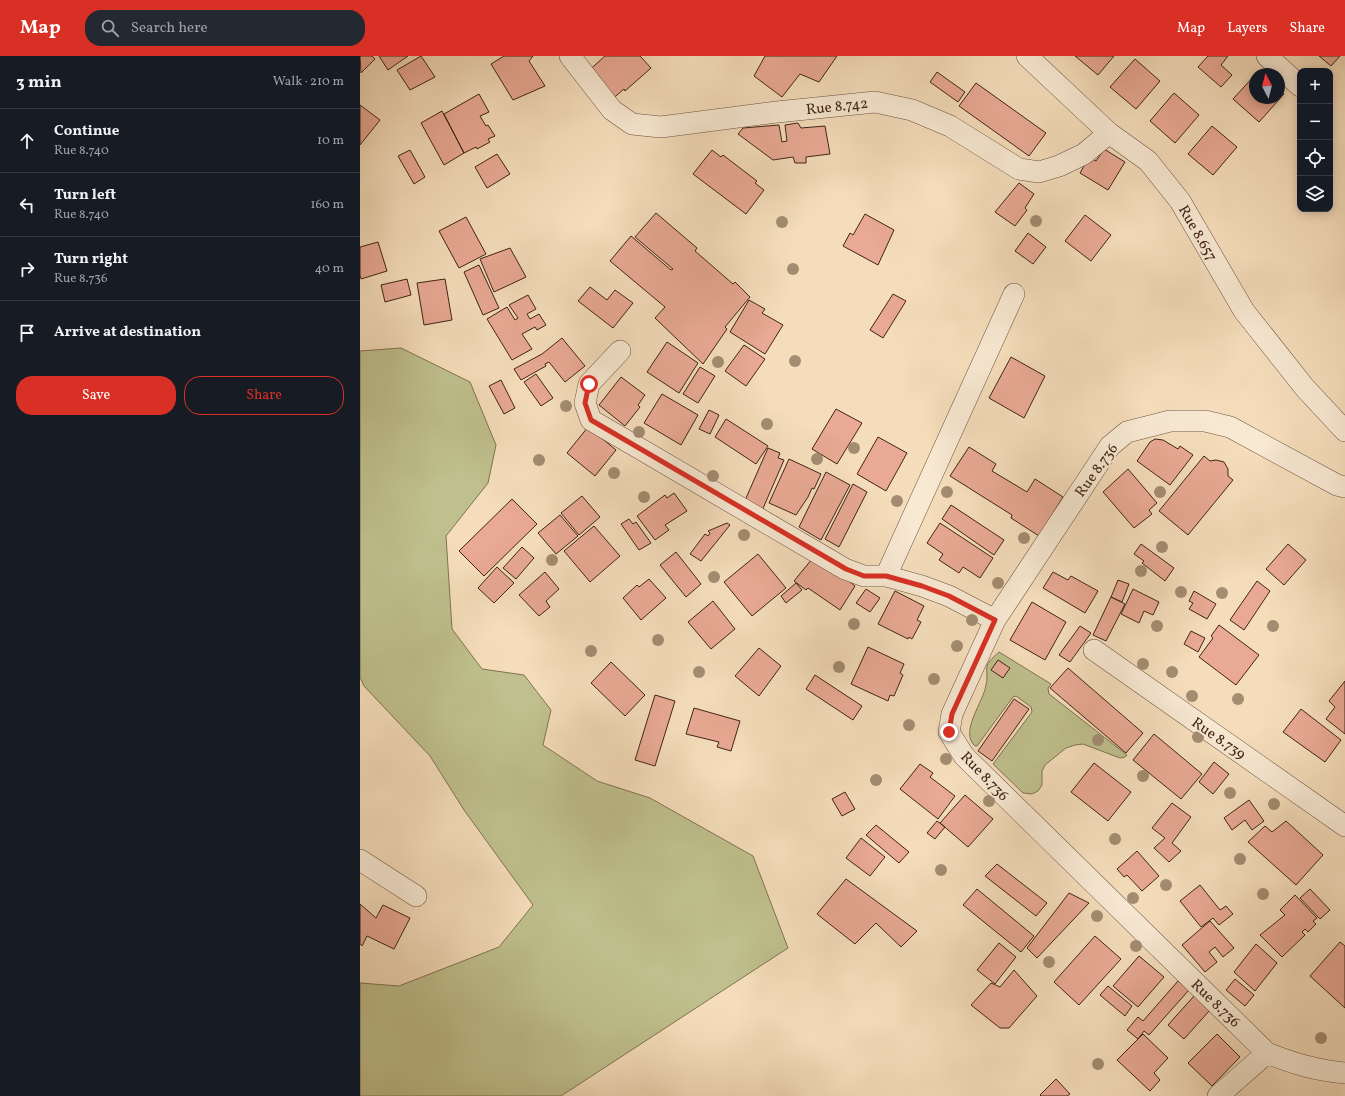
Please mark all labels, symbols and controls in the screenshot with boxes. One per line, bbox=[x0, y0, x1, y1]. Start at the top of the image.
search box bbox=[85, 10, 365, 46]
text: Map bbox=[20, 15, 61, 41]
icon: search bbox=[99, 17, 121, 39]
text: Search here bbox=[131, 18, 208, 39]
text: Map bbox=[1177, 19, 1205, 38]
text: Layers bbox=[1227, 19, 1267, 38]
text: Share bbox=[1289, 19, 1325, 38]
north arrow bbox=[1249, 68, 1285, 104]
map controls bbox=[1297, 68, 1333, 212]
button: + bbox=[1297, 68, 1333, 104]
text: 3 min bbox=[16, 71, 62, 94]
text: Walk · 210 m bbox=[273, 73, 344, 91]
street label: Rue 8.742 bbox=[805, 94, 869, 121]
button: − bbox=[1297, 104, 1333, 140]
text: Continue bbox=[54, 121, 119, 142]
icon: ahead bbox=[16, 130, 38, 152]
text: 10 m bbox=[317, 132, 344, 150]
button: locate bbox=[1297, 140, 1333, 176]
text: Rue 8.740 bbox=[54, 142, 109, 160]
button: layers bbox=[1297, 176, 1333, 212]
text: Turn left bbox=[54, 185, 116, 206]
icon: left bbox=[16, 194, 38, 216]
text: 160 m bbox=[310, 196, 344, 214]
street label: Rue 8.657 bbox=[1172, 202, 1221, 266]
text: Rue 8.740 bbox=[54, 206, 109, 224]
text: Turn right bbox=[54, 249, 128, 270]
icon: right bbox=[16, 258, 38, 280]
text: 40 m bbox=[315, 260, 344, 278]
text: Rue 8.736 bbox=[54, 270, 108, 288]
icon: arrive bbox=[16, 322, 38, 344]
text: Arrive at destination bbox=[54, 322, 201, 343]
route start bbox=[580, 375, 598, 393]
button: Save bbox=[16, 376, 176, 415]
button: Share bbox=[184, 376, 344, 415]
street label: Rue 8.736 bbox=[1071, 440, 1124, 502]
street label: Rue 8.739 bbox=[1187, 713, 1250, 766]
route end bbox=[940, 723, 958, 741]
street label: Rue 8.736 bbox=[955, 748, 1013, 807]
street label: Rue 8.736 bbox=[1185, 975, 1244, 1033]

